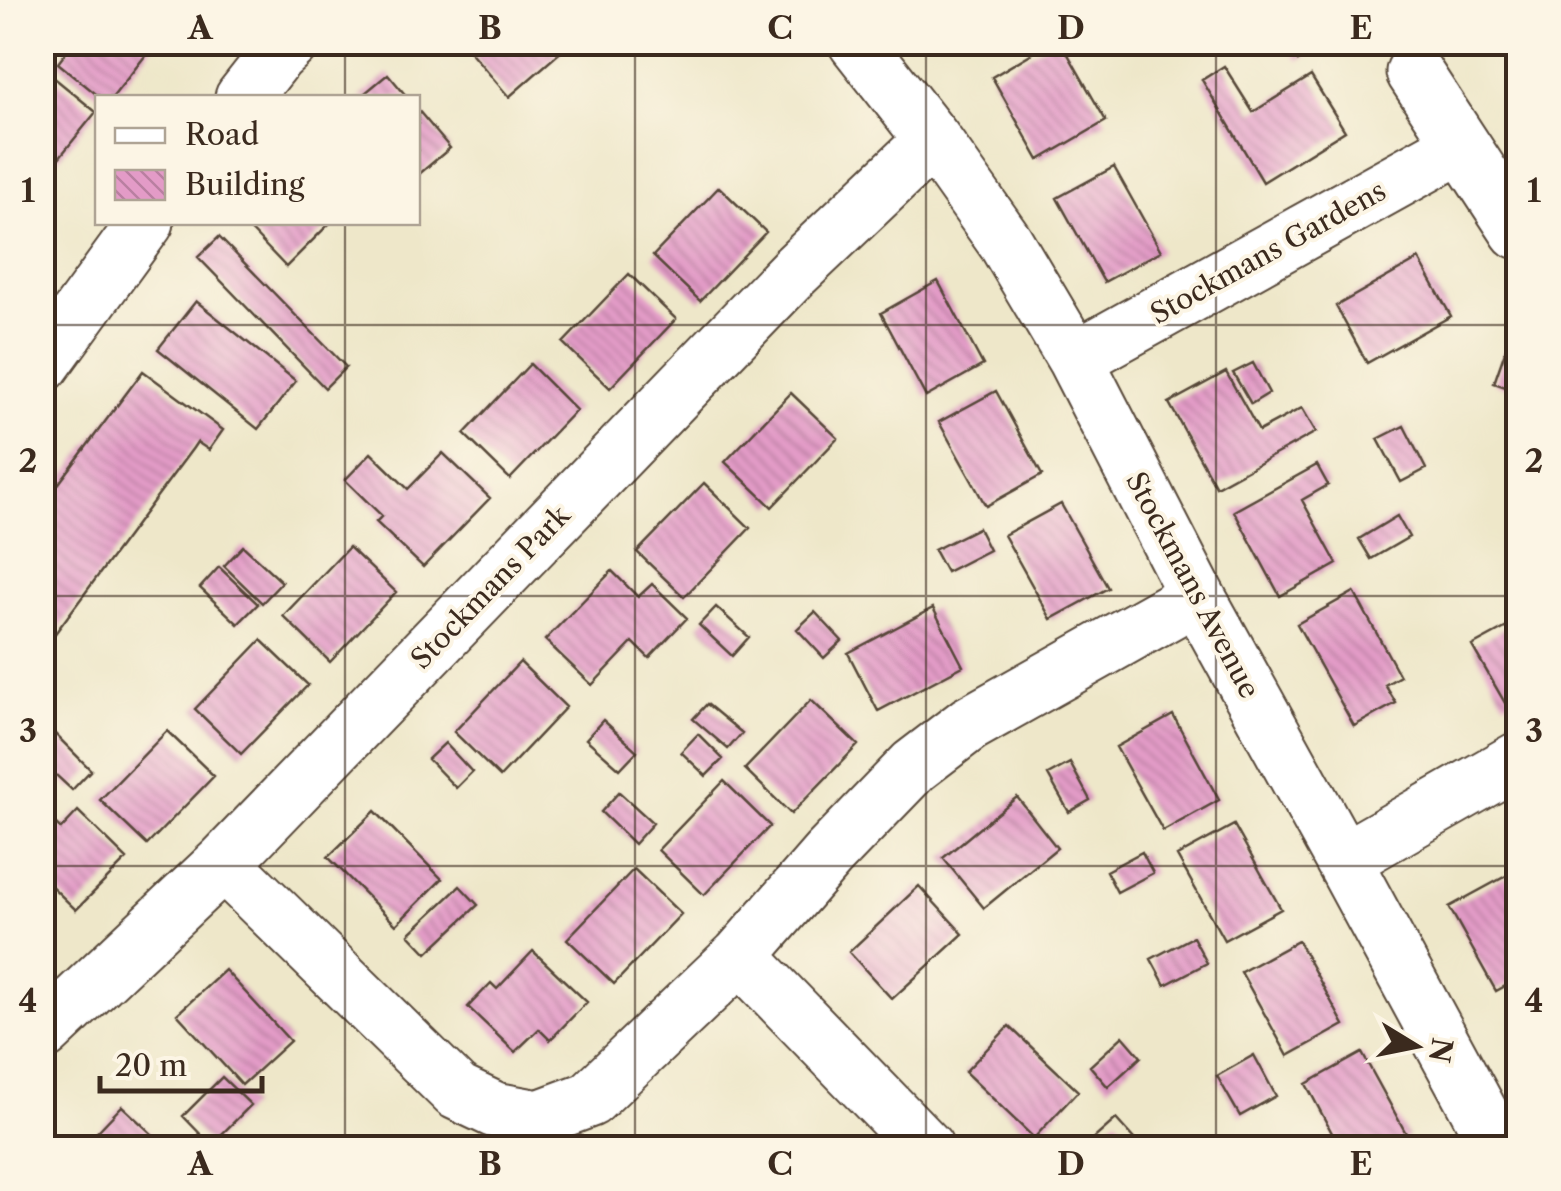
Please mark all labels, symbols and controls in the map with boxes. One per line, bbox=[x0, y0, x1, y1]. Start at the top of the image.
text: A bbox=[187, 8, 214, 47]
text: B bbox=[478, 8, 502, 47]
text: C bbox=[767, 8, 793, 47]
text: D bbox=[1057, 8, 1085, 47]
text: E bbox=[1349, 8, 1373, 47]
legend bbox=[95, 95, 420, 225]
text: Road bbox=[185, 116, 259, 153]
text: Building bbox=[185, 166, 305, 203]
text: 1 bbox=[21, 171, 36, 210]
text: 1 bbox=[1527, 171, 1542, 210]
street label: Stockmans Gardens bbox=[1144, 173, 1392, 331]
text: 2 bbox=[19, 441, 37, 480]
text: 2 bbox=[1525, 441, 1543, 480]
street label: Stockmans Avenue bbox=[1119, 466, 1267, 704]
street label: Stockmans Park bbox=[404, 497, 578, 676]
text: 3 bbox=[19, 711, 37, 750]
text: 3 bbox=[1525, 711, 1543, 750]
text: 4 bbox=[19, 981, 37, 1020]
text: 4 bbox=[1525, 981, 1543, 1020]
north arrow bbox=[1366, 996, 1466, 1096]
scale bar bbox=[100, 1031, 262, 1093]
text: N bbox=[1422, 1035, 1459, 1065]
text: 20 m bbox=[115, 1047, 187, 1084]
text: A bbox=[187, 1144, 214, 1183]
text: B bbox=[478, 1144, 502, 1183]
text: C bbox=[767, 1144, 793, 1183]
text: D bbox=[1057, 1144, 1085, 1183]
text: E bbox=[1349, 1144, 1373, 1183]

